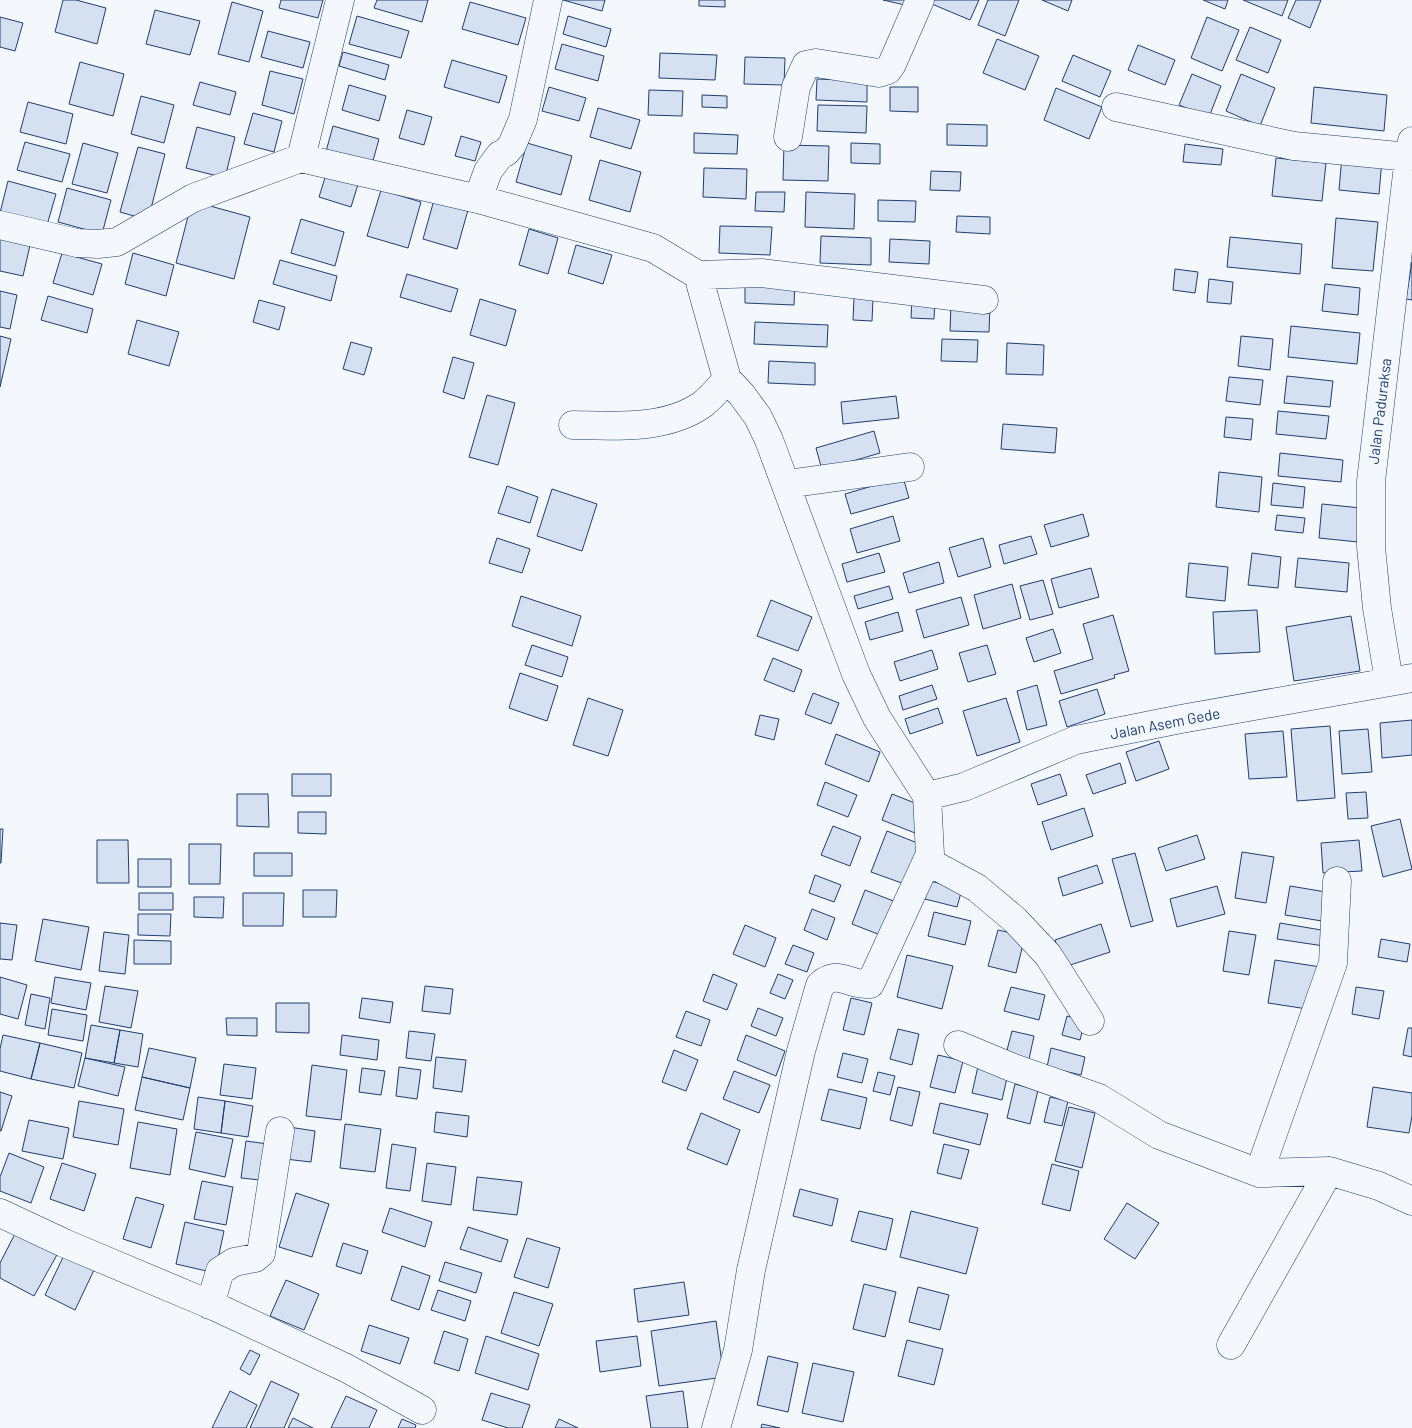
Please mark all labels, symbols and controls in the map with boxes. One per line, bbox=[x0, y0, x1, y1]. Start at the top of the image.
street label: Jalan Paduraksa bbox=[1364, 357, 1394, 465]
street label: Jalan Asem Gede bbox=[1109, 704, 1221, 742]

